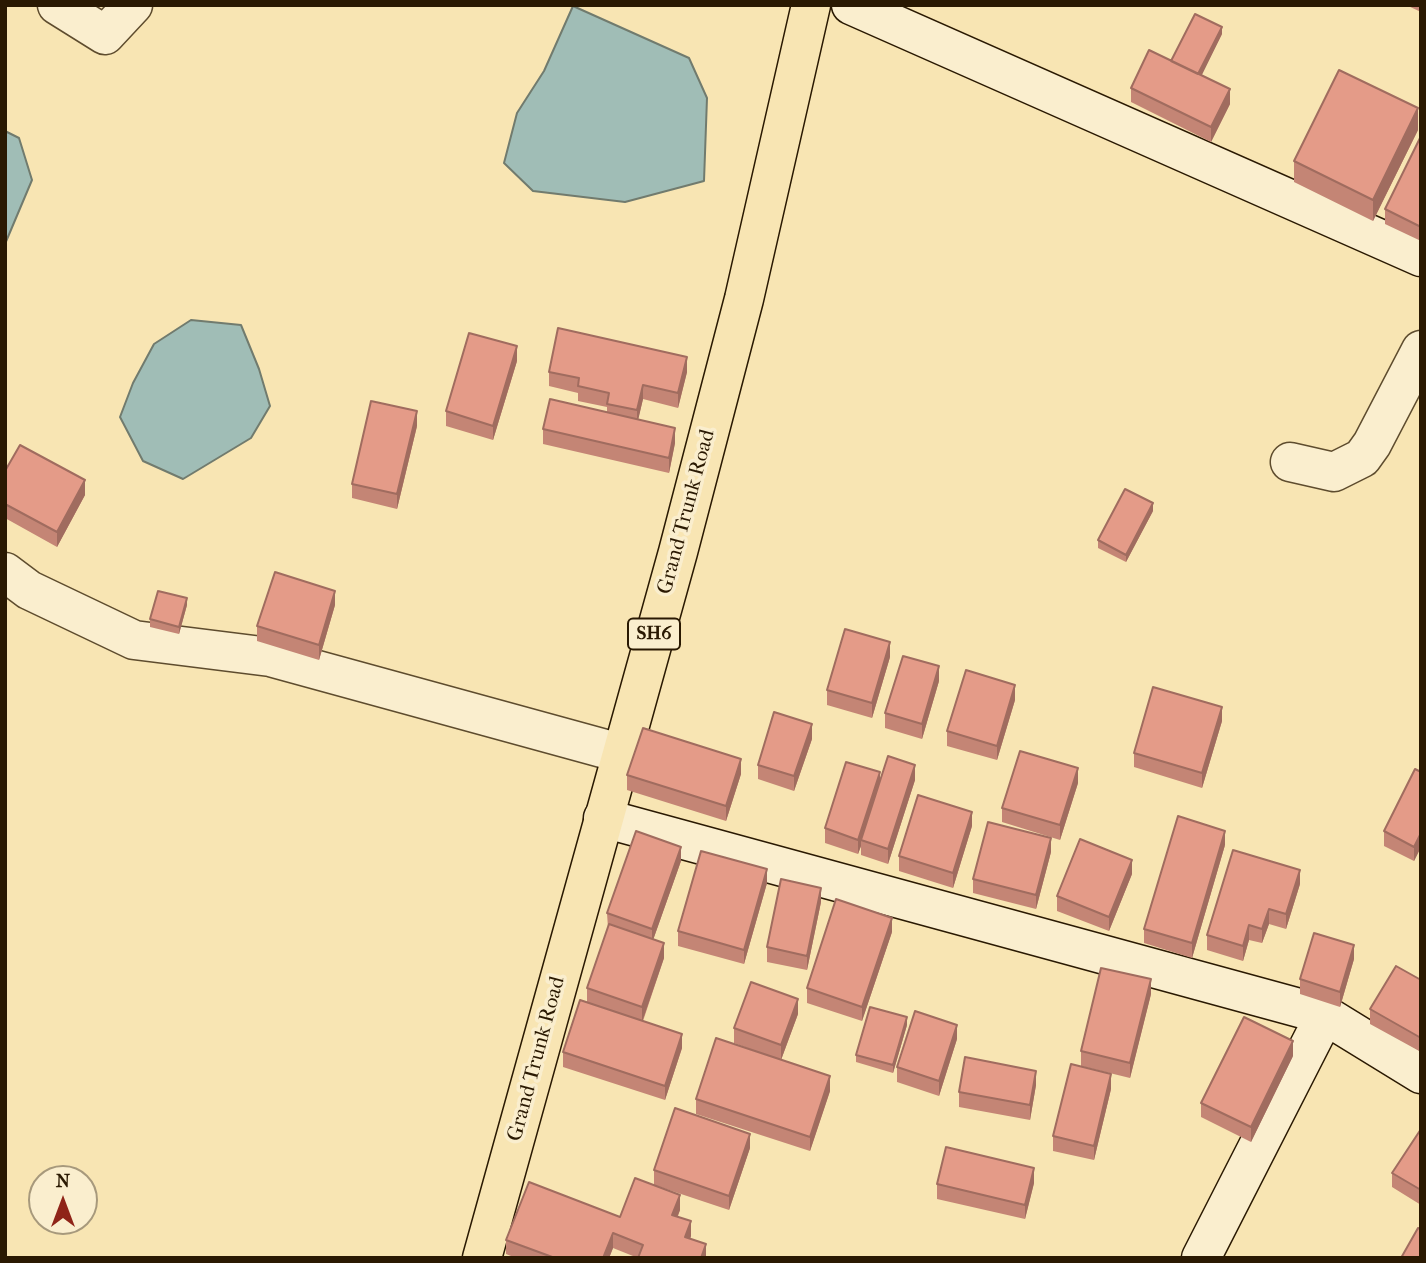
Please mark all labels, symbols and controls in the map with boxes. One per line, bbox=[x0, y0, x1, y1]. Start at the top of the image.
street label: Grand Trunk Road bbox=[653, 427, 721, 597]
road number: SH6 bbox=[628, 618, 680, 650]
street label: Grand Trunk Road bbox=[503, 974, 571, 1144]
north arrow bbox=[28, 1165, 98, 1235]
text: N bbox=[56, 1170, 70, 1192]

